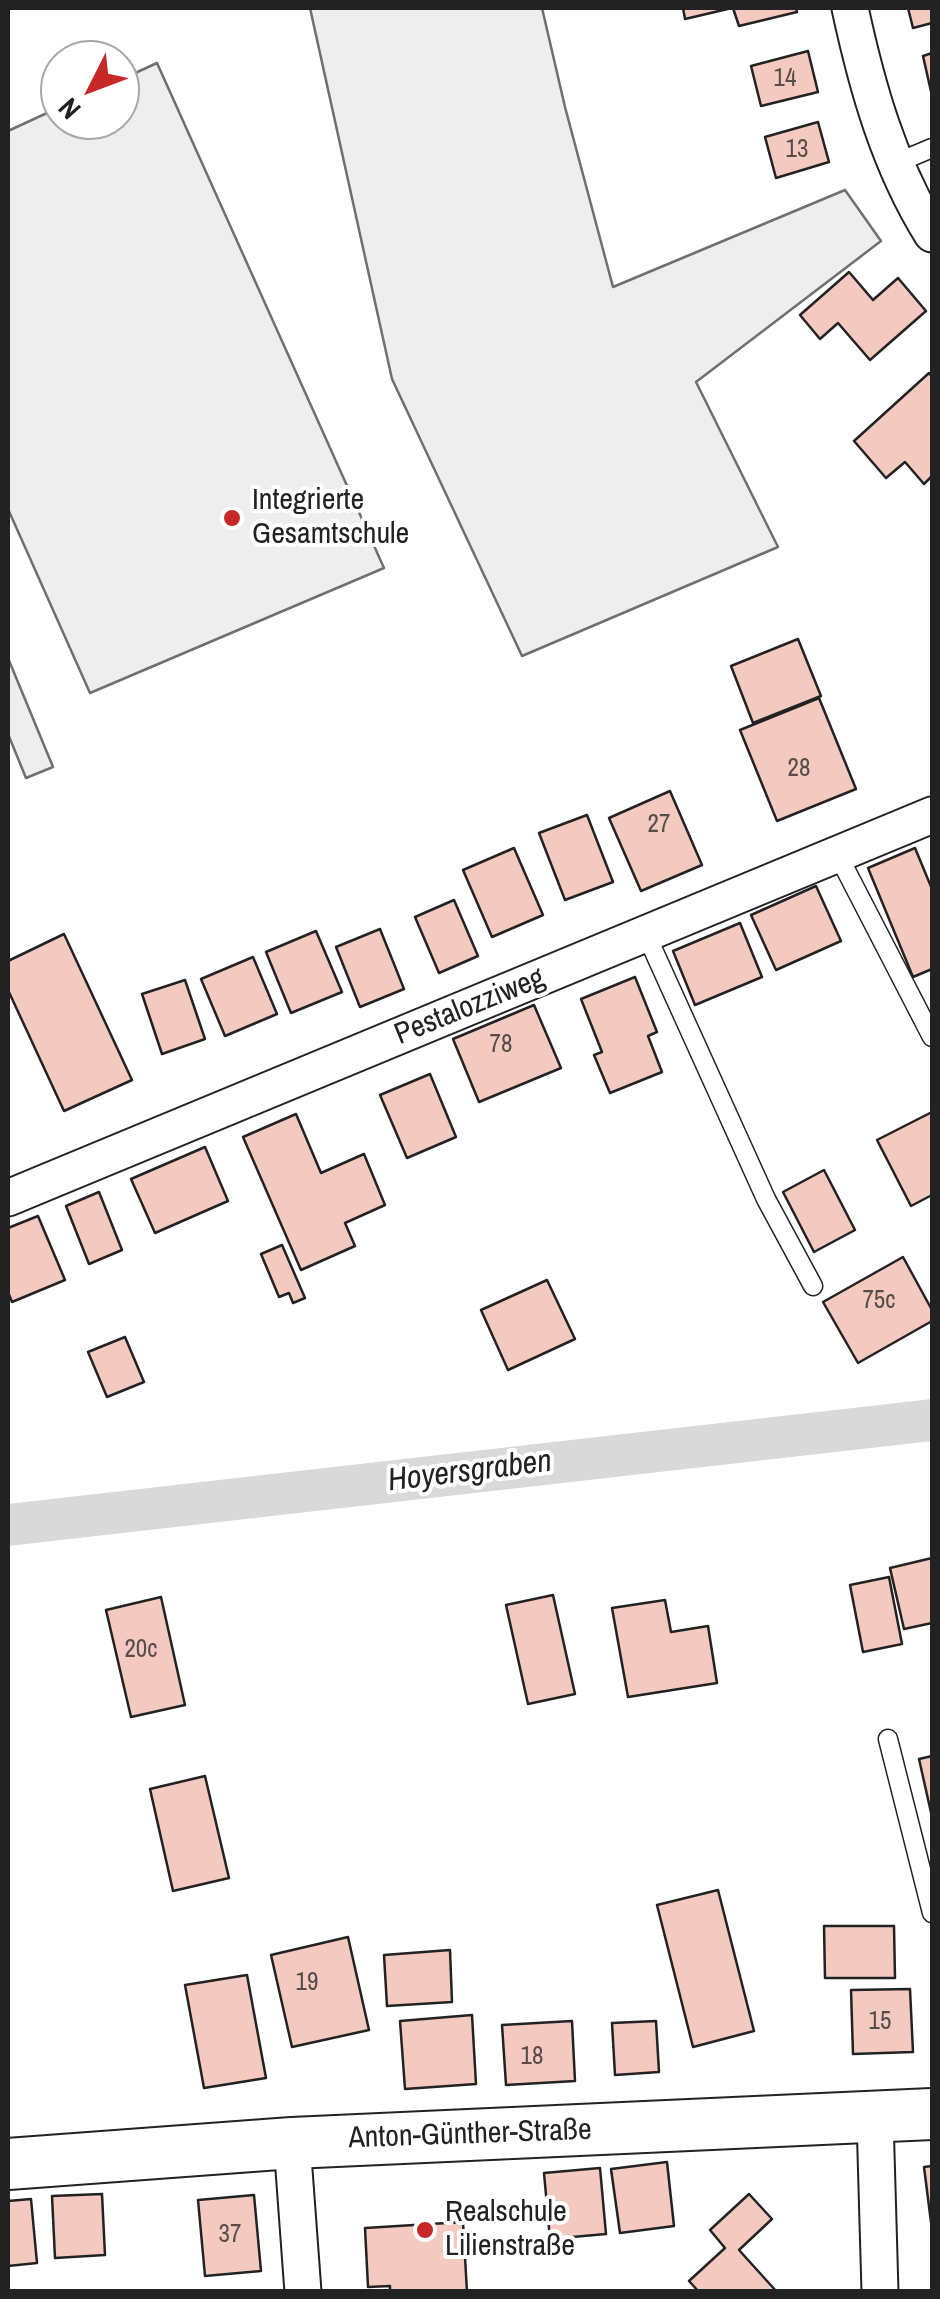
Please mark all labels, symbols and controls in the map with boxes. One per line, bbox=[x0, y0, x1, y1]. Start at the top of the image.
north arrow bbox=[40, 40, 140, 140]
house number: 14 bbox=[774, 64, 796, 94]
text: N bbox=[50, 90, 89, 128]
house number: 13 bbox=[786, 135, 808, 165]
place label: Integrierte Gesamtschule bbox=[252, 483, 409, 554]
marker: Integrierte Gesamtschule bbox=[221, 507, 243, 529]
house number: 28 bbox=[788, 754, 810, 784]
house number: 27 bbox=[648, 810, 670, 840]
street label: Pestalozziweg bbox=[390, 961, 550, 1053]
house number: 78 bbox=[490, 1030, 512, 1060]
house number: 75c bbox=[862, 1286, 896, 1316]
water label: Hoyersgraben bbox=[386, 1443, 554, 1501]
house number: 20c bbox=[124, 1635, 158, 1665]
house number: 19 bbox=[296, 1968, 318, 1998]
house number: 15 bbox=[869, 2007, 891, 2037]
house number: 18 bbox=[521, 2042, 543, 2072]
street label: Anton-Günther-Straße bbox=[348, 2113, 592, 2157]
place label: Realschule Lilienstraße bbox=[445, 2195, 575, 2266]
marker: Realschule Lilienstraße bbox=[414, 2219, 436, 2241]
house number: 37 bbox=[219, 2220, 241, 2250]

